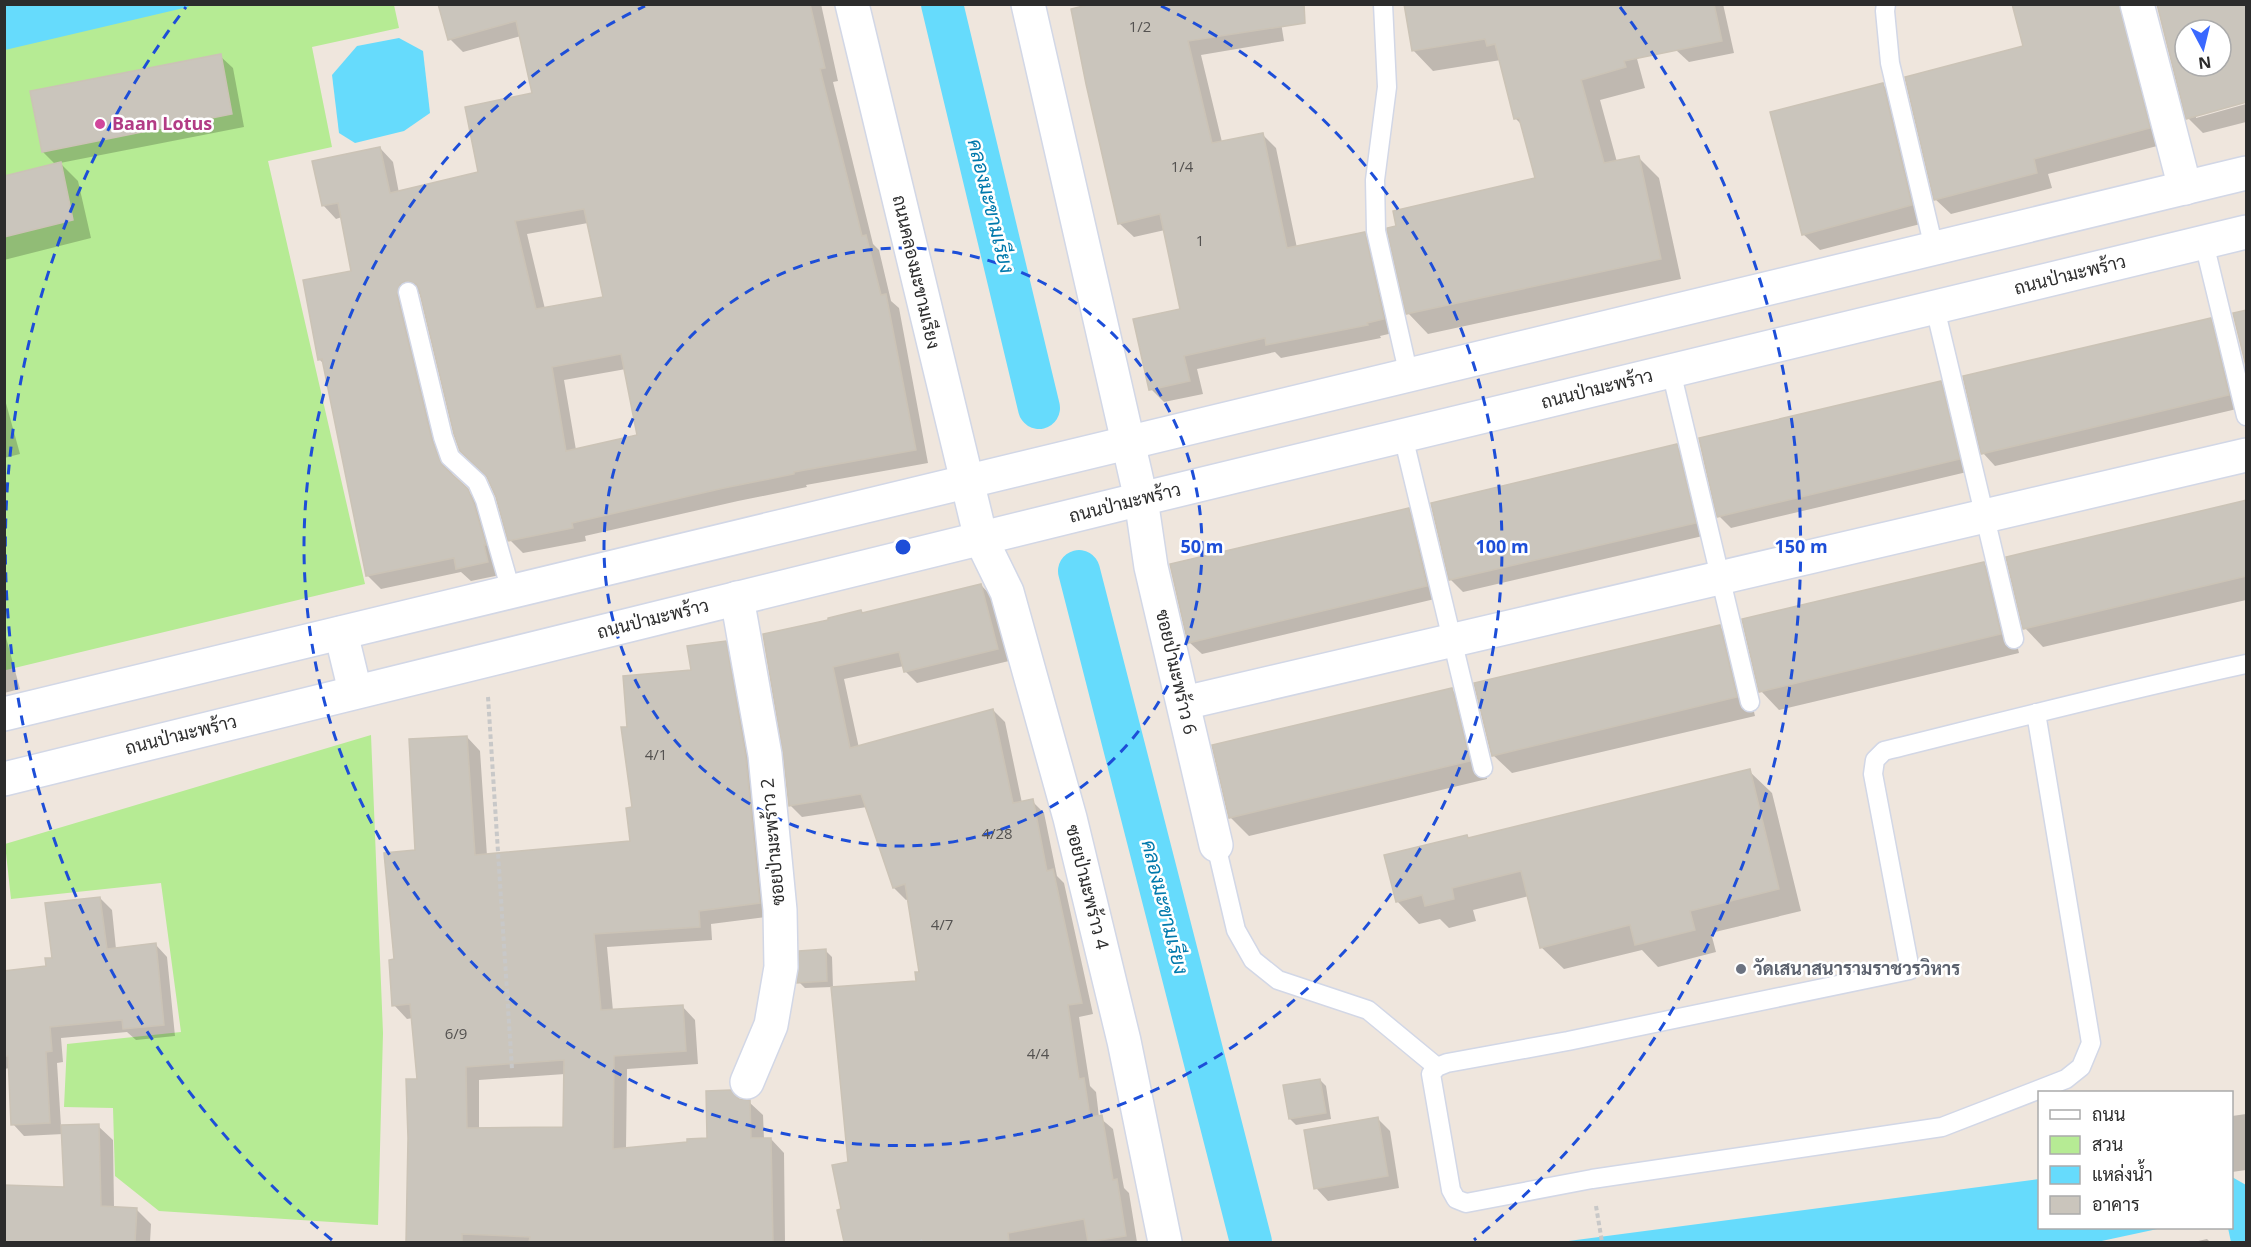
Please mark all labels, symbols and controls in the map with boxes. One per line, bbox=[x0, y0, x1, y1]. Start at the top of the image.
house number: 1/2 bbox=[1129, 16, 1151, 36]
north arrow bbox=[2173, 18, 2233, 78]
text: N bbox=[2197, 51, 2213, 75]
place label: Baan Lotus bbox=[112, 111, 212, 135]
marker: Baan Lotus bbox=[93, 117, 107, 131]
water label: คลองมะขามเรียง bbox=[962, 136, 1021, 276]
house number: 1/4 bbox=[1171, 156, 1194, 176]
street label: ถนนคลองมะขามเรียง bbox=[888, 192, 946, 351]
house number: 1 bbox=[1196, 230, 1204, 250]
street label: ถนนป่ามะพร้าว bbox=[2011, 249, 2128, 299]
street label: ถนนป่ามะพร้าว bbox=[1538, 363, 1655, 413]
street label: ถนนป่ามะพร้าว bbox=[1066, 477, 1183, 527]
text: 50 m bbox=[1181, 534, 1223, 558]
text: 100 m bbox=[1475, 534, 1529, 558]
text: 150 m bbox=[1774, 534, 1828, 558]
centre of rings bbox=[893, 537, 913, 557]
street label: ถนนป่ามะพร้าว bbox=[594, 593, 711, 643]
street label: ซอยป่ามะพร้าว 6 bbox=[1151, 607, 1203, 737]
street label: ถนนป่ามะพร้าว bbox=[122, 709, 239, 759]
house number: 4/1 bbox=[645, 744, 667, 764]
street label: ซอยป่ามะพร้าว 2 bbox=[754, 777, 790, 907]
street label: ซอยป่ามะพร้าว 4 bbox=[1061, 822, 1115, 952]
house number: 4/28 bbox=[981, 823, 1013, 843]
water label: คลองมะขามเรียง bbox=[1136, 837, 1195, 977]
house number: 4/7 bbox=[931, 914, 953, 934]
place label: วัดเสนาสนารามราชวรวิหาร bbox=[1753, 956, 1960, 980]
marker: วัดเสนาสนารามราชวรวิหาร bbox=[1734, 962, 1748, 976]
house number: 6/9 bbox=[445, 1023, 467, 1043]
house number: 4/4 bbox=[1027, 1043, 1050, 1063]
legend bbox=[2038, 1091, 2233, 1229]
text: ถนน bbox=[2092, 1102, 2125, 1126]
text: สวน bbox=[2092, 1132, 2123, 1156]
text: แหล่งน้ำ bbox=[2092, 1159, 2153, 1186]
text: อาคาร bbox=[2092, 1192, 2140, 1216]

